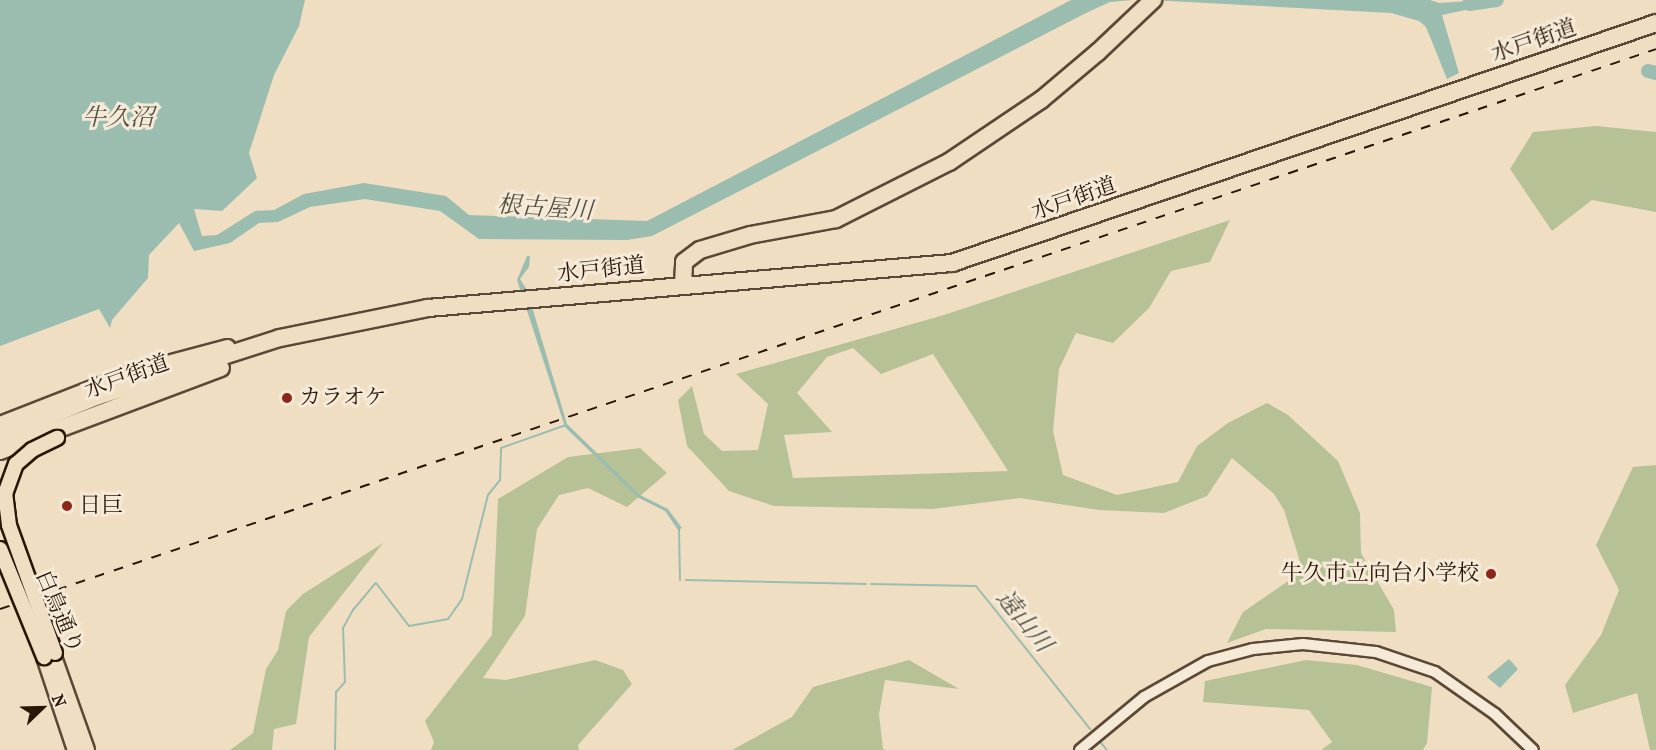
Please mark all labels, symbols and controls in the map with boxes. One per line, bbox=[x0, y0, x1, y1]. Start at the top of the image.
street label: 水戸街道 bbox=[1488, 14, 1580, 68]
water label: 牛久沼 bbox=[82, 104, 154, 132]
street label: 水戸街道 bbox=[1028, 172, 1120, 226]
water label: 根古屋川 bbox=[496, 190, 594, 226]
street label: 水戸街道 bbox=[556, 252, 646, 288]
street label: 水戸街道 bbox=[81, 350, 173, 404]
place label: カラオケ bbox=[299, 385, 387, 411]
marker: カラオケ bbox=[280, 391, 294, 405]
place label: 日巨 bbox=[79, 493, 123, 519]
marker: 日巨 bbox=[60, 499, 74, 513]
place label: 牛久市立向台小学校 bbox=[1281, 561, 1479, 587]
street label: 白鳥通り bbox=[30, 566, 88, 658]
marker: 牛久市立向台小学校 bbox=[1484, 567, 1498, 581]
water label: 遠山川 bbox=[990, 584, 1058, 658]
north arrow bbox=[12, 678, 72, 738]
text: N bbox=[48, 691, 70, 710]

